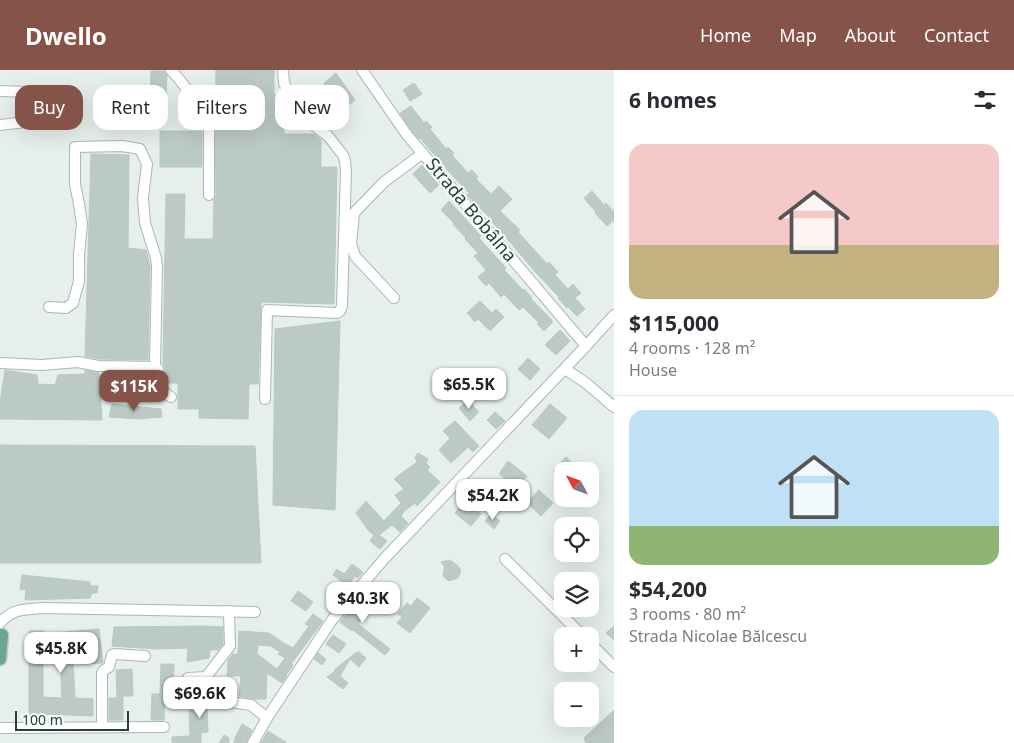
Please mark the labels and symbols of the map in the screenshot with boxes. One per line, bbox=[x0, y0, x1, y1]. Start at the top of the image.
street label: Strada Bobâlna bbox=[421, 152, 522, 266]
pin: $65.5K bbox=[428, 368, 510, 410]
pin: $115K bbox=[99, 370, 169, 412]
north arrow bbox=[554, 462, 599, 508]
pin: $54.2K bbox=[452, 478, 534, 521]
pin: $40.3K bbox=[322, 582, 404, 624]
pin: $45.8K bbox=[20, 632, 102, 674]
pin: $69.6K bbox=[159, 676, 241, 719]
scale bar bbox=[15, 708, 129, 731]

